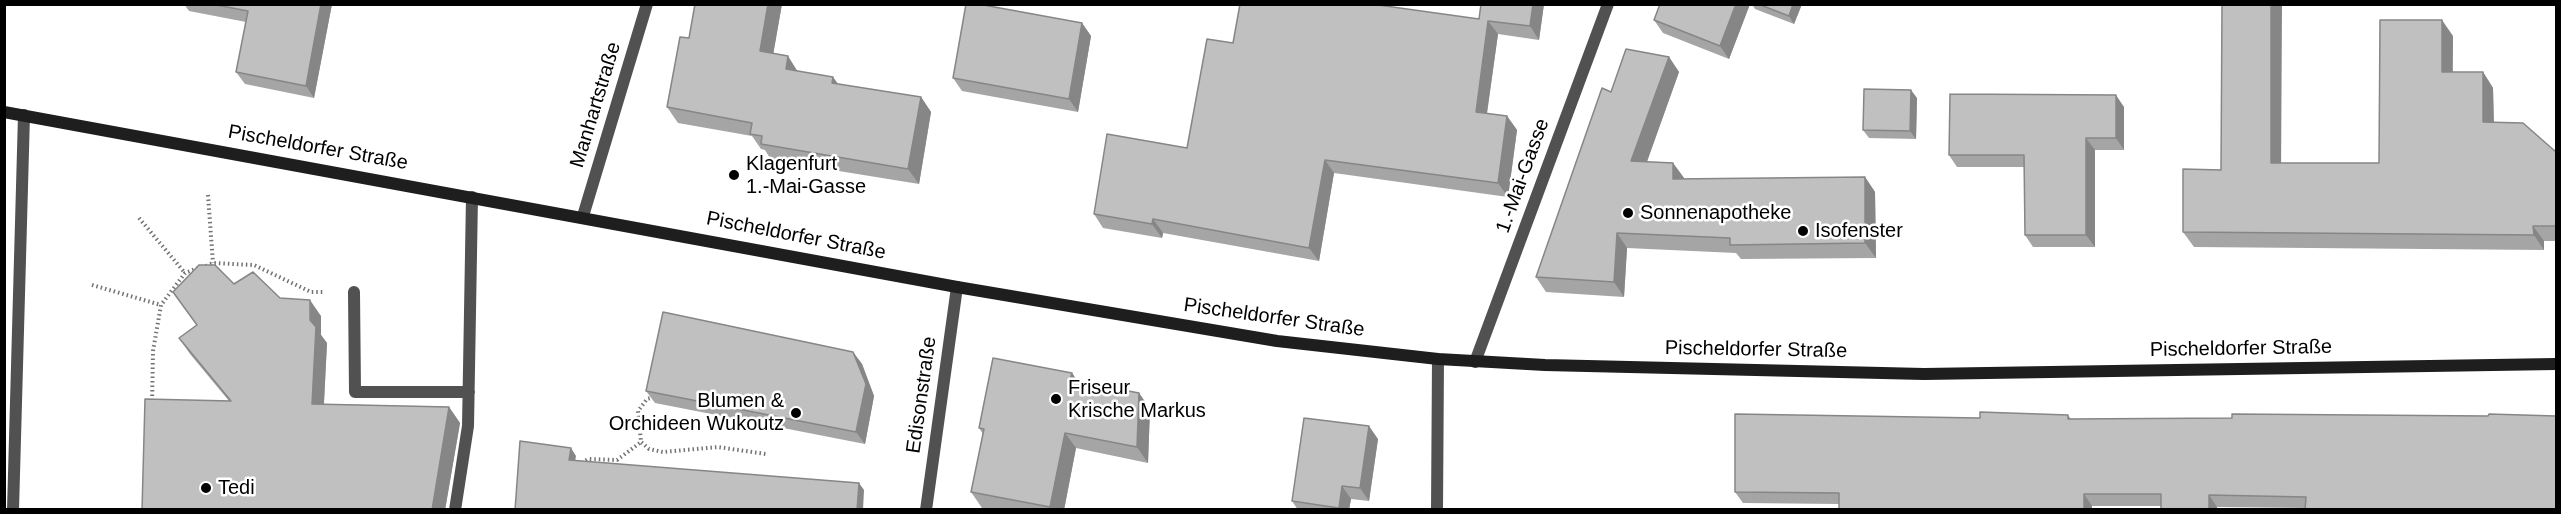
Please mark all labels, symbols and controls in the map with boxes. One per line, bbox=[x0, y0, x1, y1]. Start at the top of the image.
street label: Manhartstraße bbox=[566, 39, 626, 171]
street label: 1.-Mai-Gasse bbox=[1491, 116, 1555, 236]
street label: Pischeldorfer Straße bbox=[226, 120, 410, 176]
place label: Klagenfurt 1.-Mai-Gasse bbox=[746, 152, 866, 199]
marker: Klagenfurt 1.-Mai-Gasse bbox=[727, 168, 741, 182]
place label: Sonnenapotheke bbox=[1640, 201, 1791, 225]
marker: Sonnenapotheke bbox=[1621, 206, 1635, 220]
street label: Pischeldorfer Straße bbox=[704, 207, 888, 265]
place label: Isofenster bbox=[1815, 219, 1903, 243]
marker: Isofenster bbox=[1796, 224, 1810, 238]
street label: Pischeldorfer Straße bbox=[1182, 293, 1366, 343]
street label: Edisonstraße bbox=[902, 335, 942, 455]
street label: Pischeldorfer Straße bbox=[2150, 335, 2332, 363]
street label: Pischeldorfer Straße bbox=[1665, 336, 1847, 364]
place label: Friseur Krische Markus bbox=[1068, 376, 1206, 423]
place label: Blumen & Orchideen Wukoutz bbox=[609, 389, 784, 436]
marker: Friseur Krische Markus bbox=[1049, 392, 1063, 406]
marker: Blumen & Orchideen Wukoutz bbox=[789, 406, 803, 420]
place label: Tedi bbox=[218, 476, 255, 500]
marker: Tedi bbox=[199, 481, 213, 495]

